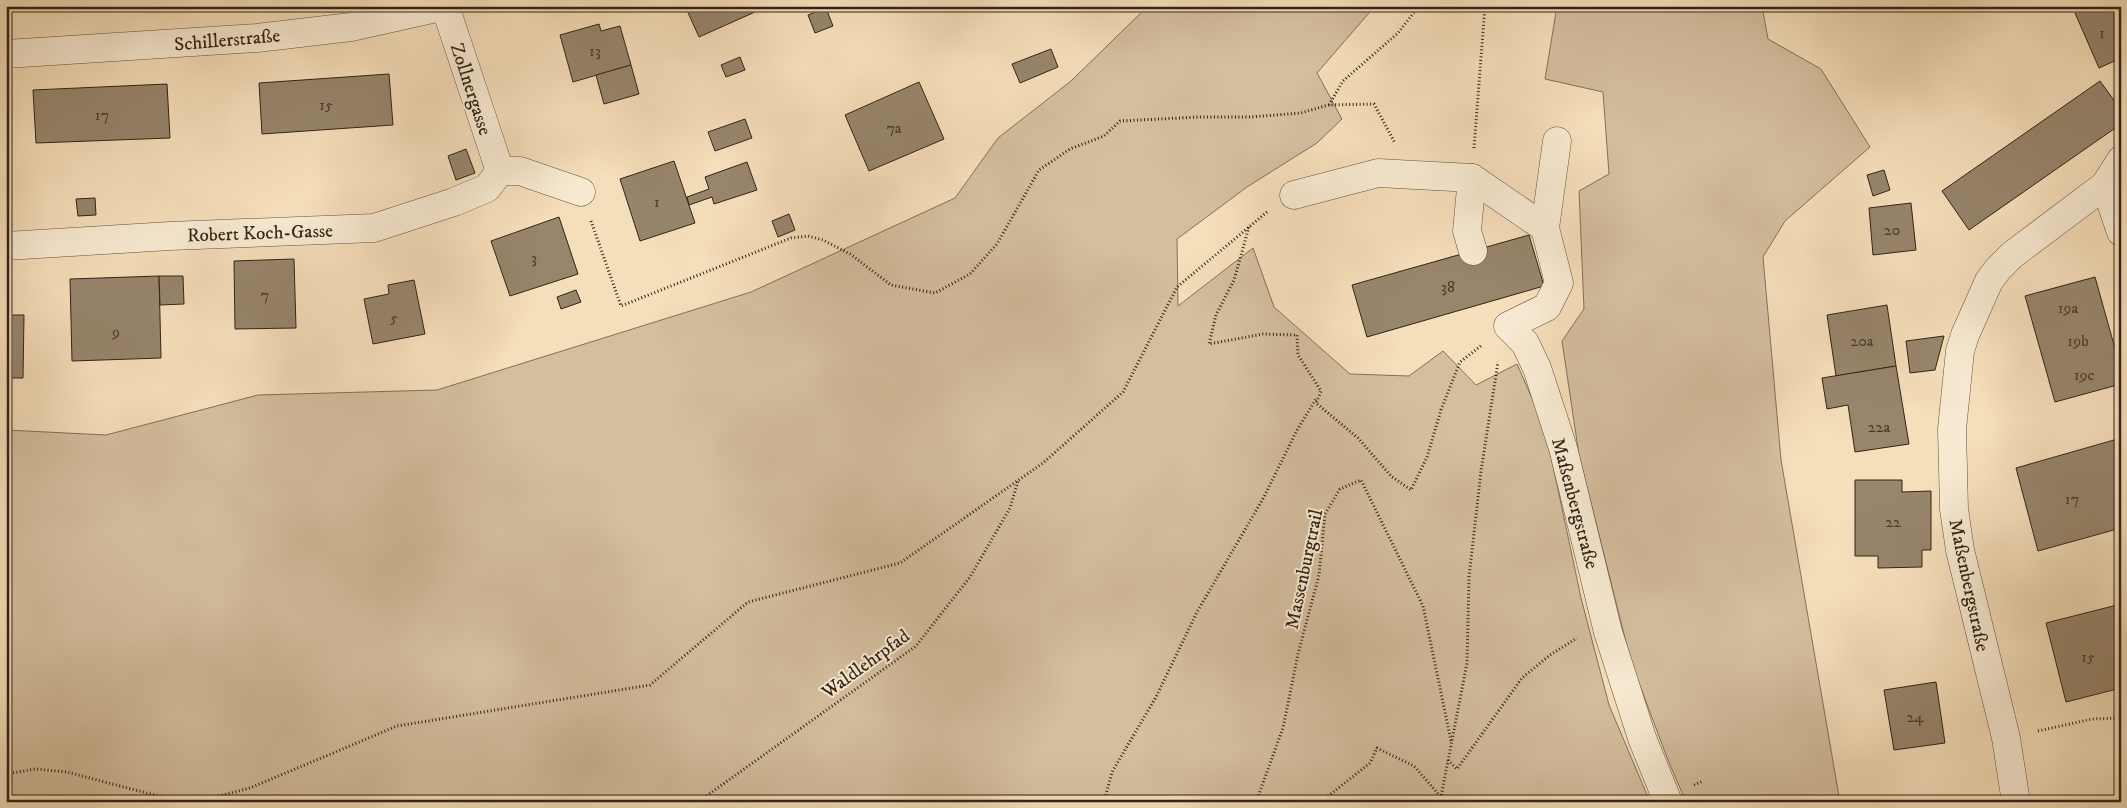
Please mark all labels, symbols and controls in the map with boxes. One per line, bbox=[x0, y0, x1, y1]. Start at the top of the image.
house number: 1 bbox=[2099, 23, 2105, 43]
street label: Schillerstraße bbox=[173, 24, 281, 57]
street label: Zollnergasse bbox=[445, 41, 496, 139]
house number: 13 bbox=[589, 41, 601, 61]
house number: 15 bbox=[319, 95, 333, 115]
house number: 17 bbox=[95, 105, 109, 125]
house number: 7a bbox=[886, 118, 902, 138]
house number: 1 bbox=[654, 192, 660, 212]
street label: Robert Koch-Gasse bbox=[187, 219, 334, 248]
house number: 20 bbox=[1884, 220, 1900, 240]
house number: 3 bbox=[531, 248, 537, 268]
house number: 38 bbox=[1441, 277, 1455, 297]
house number: 7 bbox=[261, 285, 269, 305]
house number: 19a bbox=[2058, 298, 2079, 318]
house number: 5 bbox=[390, 308, 398, 328]
house number: 9 bbox=[111, 322, 120, 342]
house number: 20a bbox=[1850, 331, 1874, 351]
house number: 19b bbox=[2067, 331, 2089, 351]
house number: 19c bbox=[2074, 365, 2094, 385]
house number: 22a bbox=[1868, 417, 1890, 437]
street label: Maßenbergstraße bbox=[1546, 435, 1603, 572]
house number: 17 bbox=[2065, 489, 2079, 509]
street label: Massenburgtrail bbox=[1281, 507, 1328, 631]
house number: 22 bbox=[1885, 512, 1901, 532]
street label: Maßenbergstraße bbox=[1943, 517, 1994, 654]
street label: Waldlehrpfad bbox=[817, 624, 915, 704]
house number: 15 bbox=[2081, 647, 2095, 667]
house number: 24 bbox=[1906, 707, 1924, 727]

